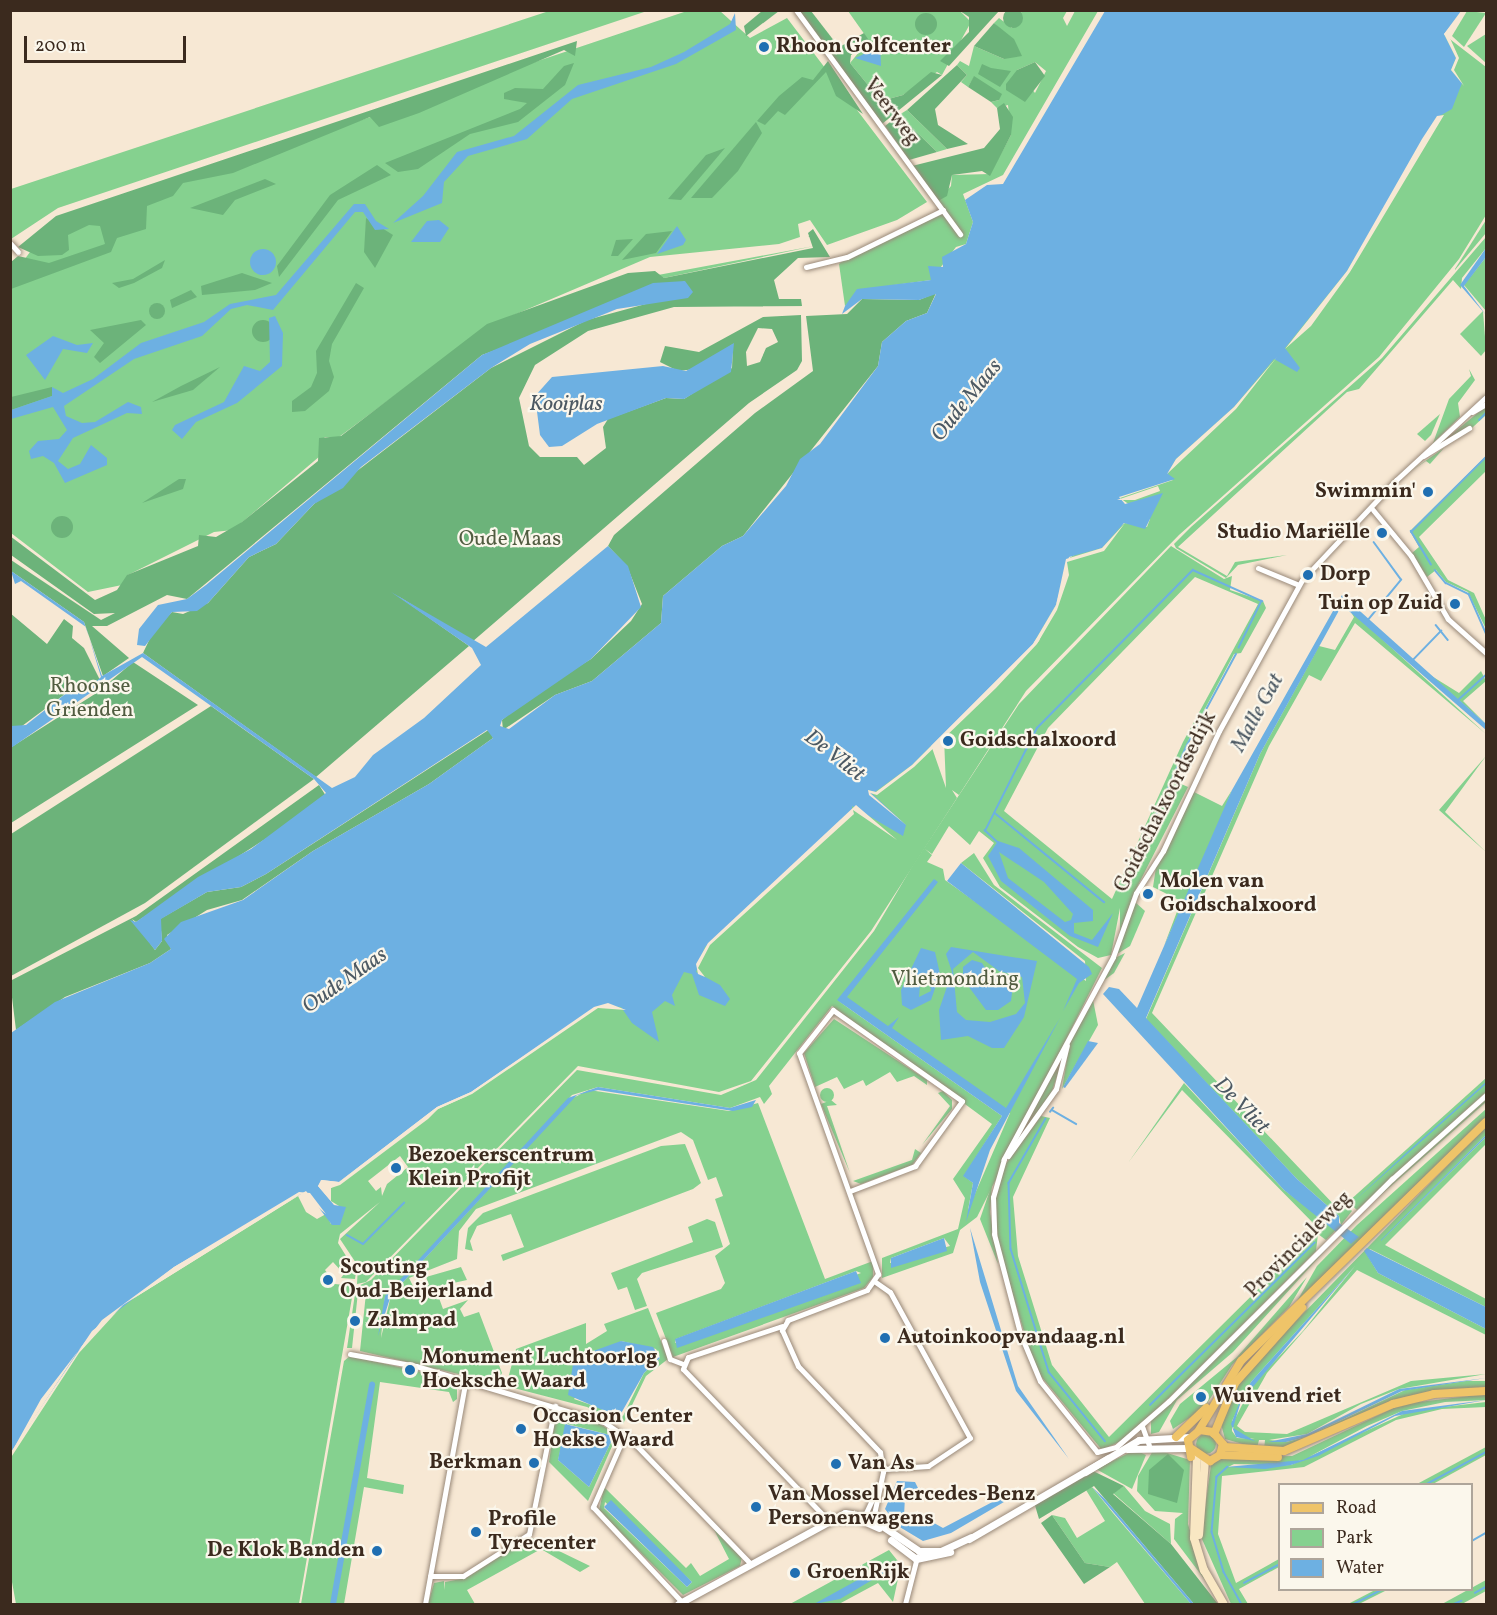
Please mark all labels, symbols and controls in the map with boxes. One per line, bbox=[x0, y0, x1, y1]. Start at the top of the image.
scale bar bbox=[27, 24, 189, 62]
text: 200 m bbox=[35, 34, 86, 59]
place label: Rhoon Golfcenter bbox=[776, 34, 951, 60]
marker: Rhoon Golfcenter bbox=[757, 40, 771, 54]
street label: Veerweg bbox=[858, 73, 924, 151]
water label: Oude Maas bbox=[926, 355, 1008, 447]
water label: Kooiplas bbox=[529, 392, 603, 418]
place label: Swimmin' bbox=[1315, 479, 1416, 505]
marker: Swimmin' bbox=[1421, 485, 1435, 499]
place label: Studio Mariëlle bbox=[1217, 520, 1370, 546]
marker: Studio Mariëlle bbox=[1375, 526, 1389, 540]
park label: Oude Maas bbox=[459, 527, 561, 553]
place label: Dorp bbox=[1320, 562, 1371, 588]
marker: Dorp bbox=[1301, 568, 1315, 582]
place label: Tuin op Zuid bbox=[1318, 591, 1443, 617]
marker: Tuin op Zuid bbox=[1448, 597, 1462, 611]
water label: Malle Gat bbox=[1226, 669, 1290, 757]
park label: Rhoonse Grienden bbox=[46, 674, 134, 724]
street label: Goidschalxoordsedijk bbox=[1109, 707, 1223, 897]
water label: De Vliet bbox=[799, 724, 869, 788]
place label: Goidschalxoord bbox=[960, 728, 1116, 754]
marker: Goidschalxoord bbox=[941, 734, 955, 748]
place label: Molen van Goidschalxoord bbox=[1160, 869, 1316, 919]
marker: Molen van Goidschalxoord bbox=[1141, 887, 1155, 901]
water label: Oude Maas bbox=[297, 942, 393, 1020]
park label: Vlietmonding bbox=[891, 967, 1019, 993]
water label: De Vliet bbox=[1207, 1072, 1275, 1140]
place label: Bezoekerscentrum Klein Profijt bbox=[408, 1143, 594, 1193]
marker: Bezoekerscentrum Klein Profijt bbox=[389, 1161, 403, 1175]
street label: Provincialeweg bbox=[1240, 1186, 1358, 1304]
place label: Scouting Oud-Beijerland bbox=[340, 1255, 493, 1305]
marker: Scouting Oud-Beijerland bbox=[321, 1273, 335, 1287]
place label: Zalmpad bbox=[367, 1308, 456, 1334]
marker: Zalmpad bbox=[348, 1314, 362, 1328]
place label: Autoinkoopvandaag.nl bbox=[897, 1325, 1125, 1351]
marker: Autoinkoopvandaag.nl bbox=[878, 1331, 892, 1345]
place label: Monument Luchtoorlog Hoeksche Waard bbox=[422, 1345, 658, 1395]
marker: Monument Luchtoorlog Hoeksche Waard bbox=[403, 1363, 417, 1377]
place label: Wuivend riet bbox=[1213, 1384, 1341, 1410]
marker: Wuivend riet bbox=[1194, 1390, 1208, 1404]
place label: Occasion Center Hoekse Waard bbox=[533, 1404, 693, 1454]
marker: Occasion Center Hoekse Waard bbox=[514, 1422, 528, 1436]
place label: Berkman bbox=[429, 1450, 522, 1476]
place label: Van As bbox=[848, 1451, 915, 1477]
marker: Berkman bbox=[527, 1456, 541, 1470]
marker: Van As bbox=[829, 1457, 843, 1471]
place label: Van Mossel Mercedes-Benz Personenwagens bbox=[768, 1482, 1035, 1532]
legend bbox=[1278, 1483, 1473, 1591]
text: Road bbox=[1336, 1496, 1377, 1521]
marker: Van Mossel Mercedes-Benz Personenwagens bbox=[749, 1500, 763, 1514]
place label: Profile Tyrecenter bbox=[488, 1507, 596, 1557]
marker: Profile Tyrecenter bbox=[469, 1525, 483, 1539]
text: Park bbox=[1336, 1526, 1373, 1551]
place label: De Klok Banden bbox=[207, 1538, 365, 1564]
marker: De Klok Banden bbox=[370, 1544, 384, 1558]
text: Water bbox=[1336, 1556, 1384, 1581]
place label: GroenRijk bbox=[807, 1560, 909, 1586]
marker: GroenRijk bbox=[788, 1566, 802, 1580]

